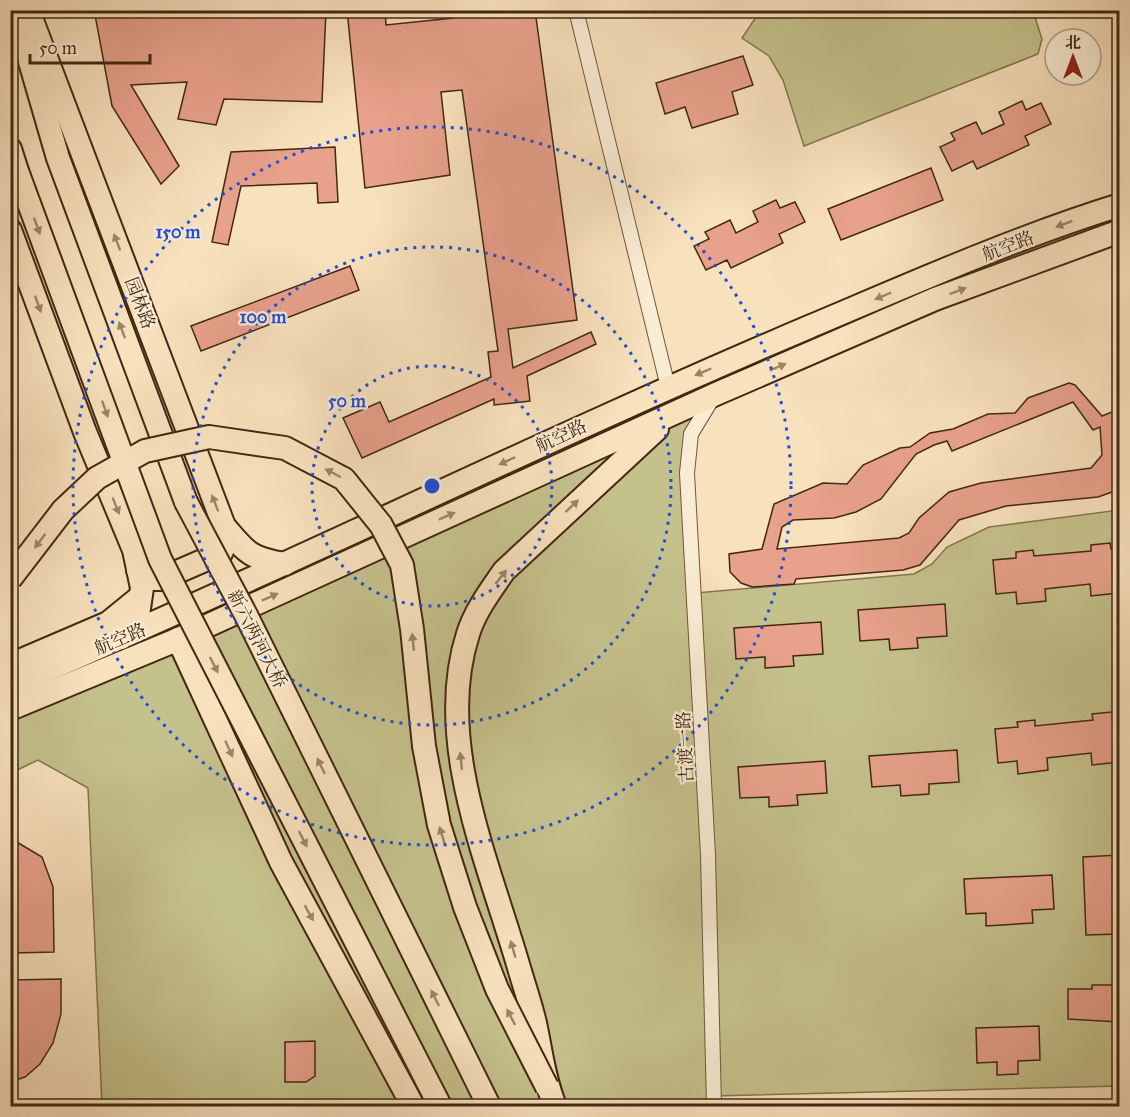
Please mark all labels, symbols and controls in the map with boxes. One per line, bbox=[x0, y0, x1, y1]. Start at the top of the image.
scale bar bbox=[30, 27, 150, 65]
north arrow bbox=[1043, 27, 1103, 87]
text: 北 bbox=[1065, 33, 1081, 52]
text: 50 m bbox=[39, 37, 77, 59]
one-way arrow bbox=[33, 217, 43, 235]
one-way arrow bbox=[1055, 220, 1073, 230]
text: 150 m bbox=[156, 221, 201, 243]
street label: 航空路 bbox=[979, 226, 1037, 266]
one-way arrow bbox=[112, 232, 122, 250]
street label: 园林路 bbox=[120, 274, 160, 332]
one-way arrow bbox=[949, 286, 967, 295]
one-way arrow bbox=[874, 292, 892, 301]
one-way arrow bbox=[34, 295, 43, 313]
text: 100 m bbox=[240, 306, 287, 328]
one-way arrow bbox=[117, 320, 127, 338]
one-way arrow bbox=[770, 362, 788, 372]
one-way arrow bbox=[694, 367, 712, 377]
text: 50 m bbox=[328, 390, 367, 412]
one-way arrow bbox=[100, 400, 110, 418]
street label: 航空路 bbox=[532, 415, 590, 457]
one-way arrow bbox=[498, 457, 515, 466]
one-way arrow bbox=[324, 468, 341, 478]
centre of rings bbox=[422, 476, 442, 496]
one-way arrow bbox=[210, 494, 219, 512]
one-way arrow bbox=[112, 497, 121, 515]
one-way arrow bbox=[564, 499, 579, 513]
one-way arrow bbox=[439, 511, 457, 521]
one-way arrow bbox=[34, 533, 46, 548]
one-way arrow bbox=[494, 569, 506, 584]
street label: 新六两河大桥 bbox=[223, 586, 291, 692]
one-way arrow bbox=[261, 592, 279, 602]
street label: 航空路 bbox=[91, 618, 149, 660]
one-way arrow bbox=[408, 633, 418, 652]
one-way arrow bbox=[209, 657, 219, 674]
street label: 古渡一路 bbox=[672, 710, 698, 784]
one-way arrow bbox=[224, 741, 233, 758]
one-way arrow bbox=[456, 751, 466, 770]
one-way arrow bbox=[316, 758, 325, 775]
one-way arrow bbox=[437, 826, 446, 844]
one-way arrow bbox=[298, 830, 308, 847]
one-way arrow bbox=[304, 905, 314, 922]
one-way arrow bbox=[508, 940, 517, 958]
one-way arrow bbox=[430, 989, 440, 1006]
one-way arrow bbox=[506, 1008, 516, 1025]

